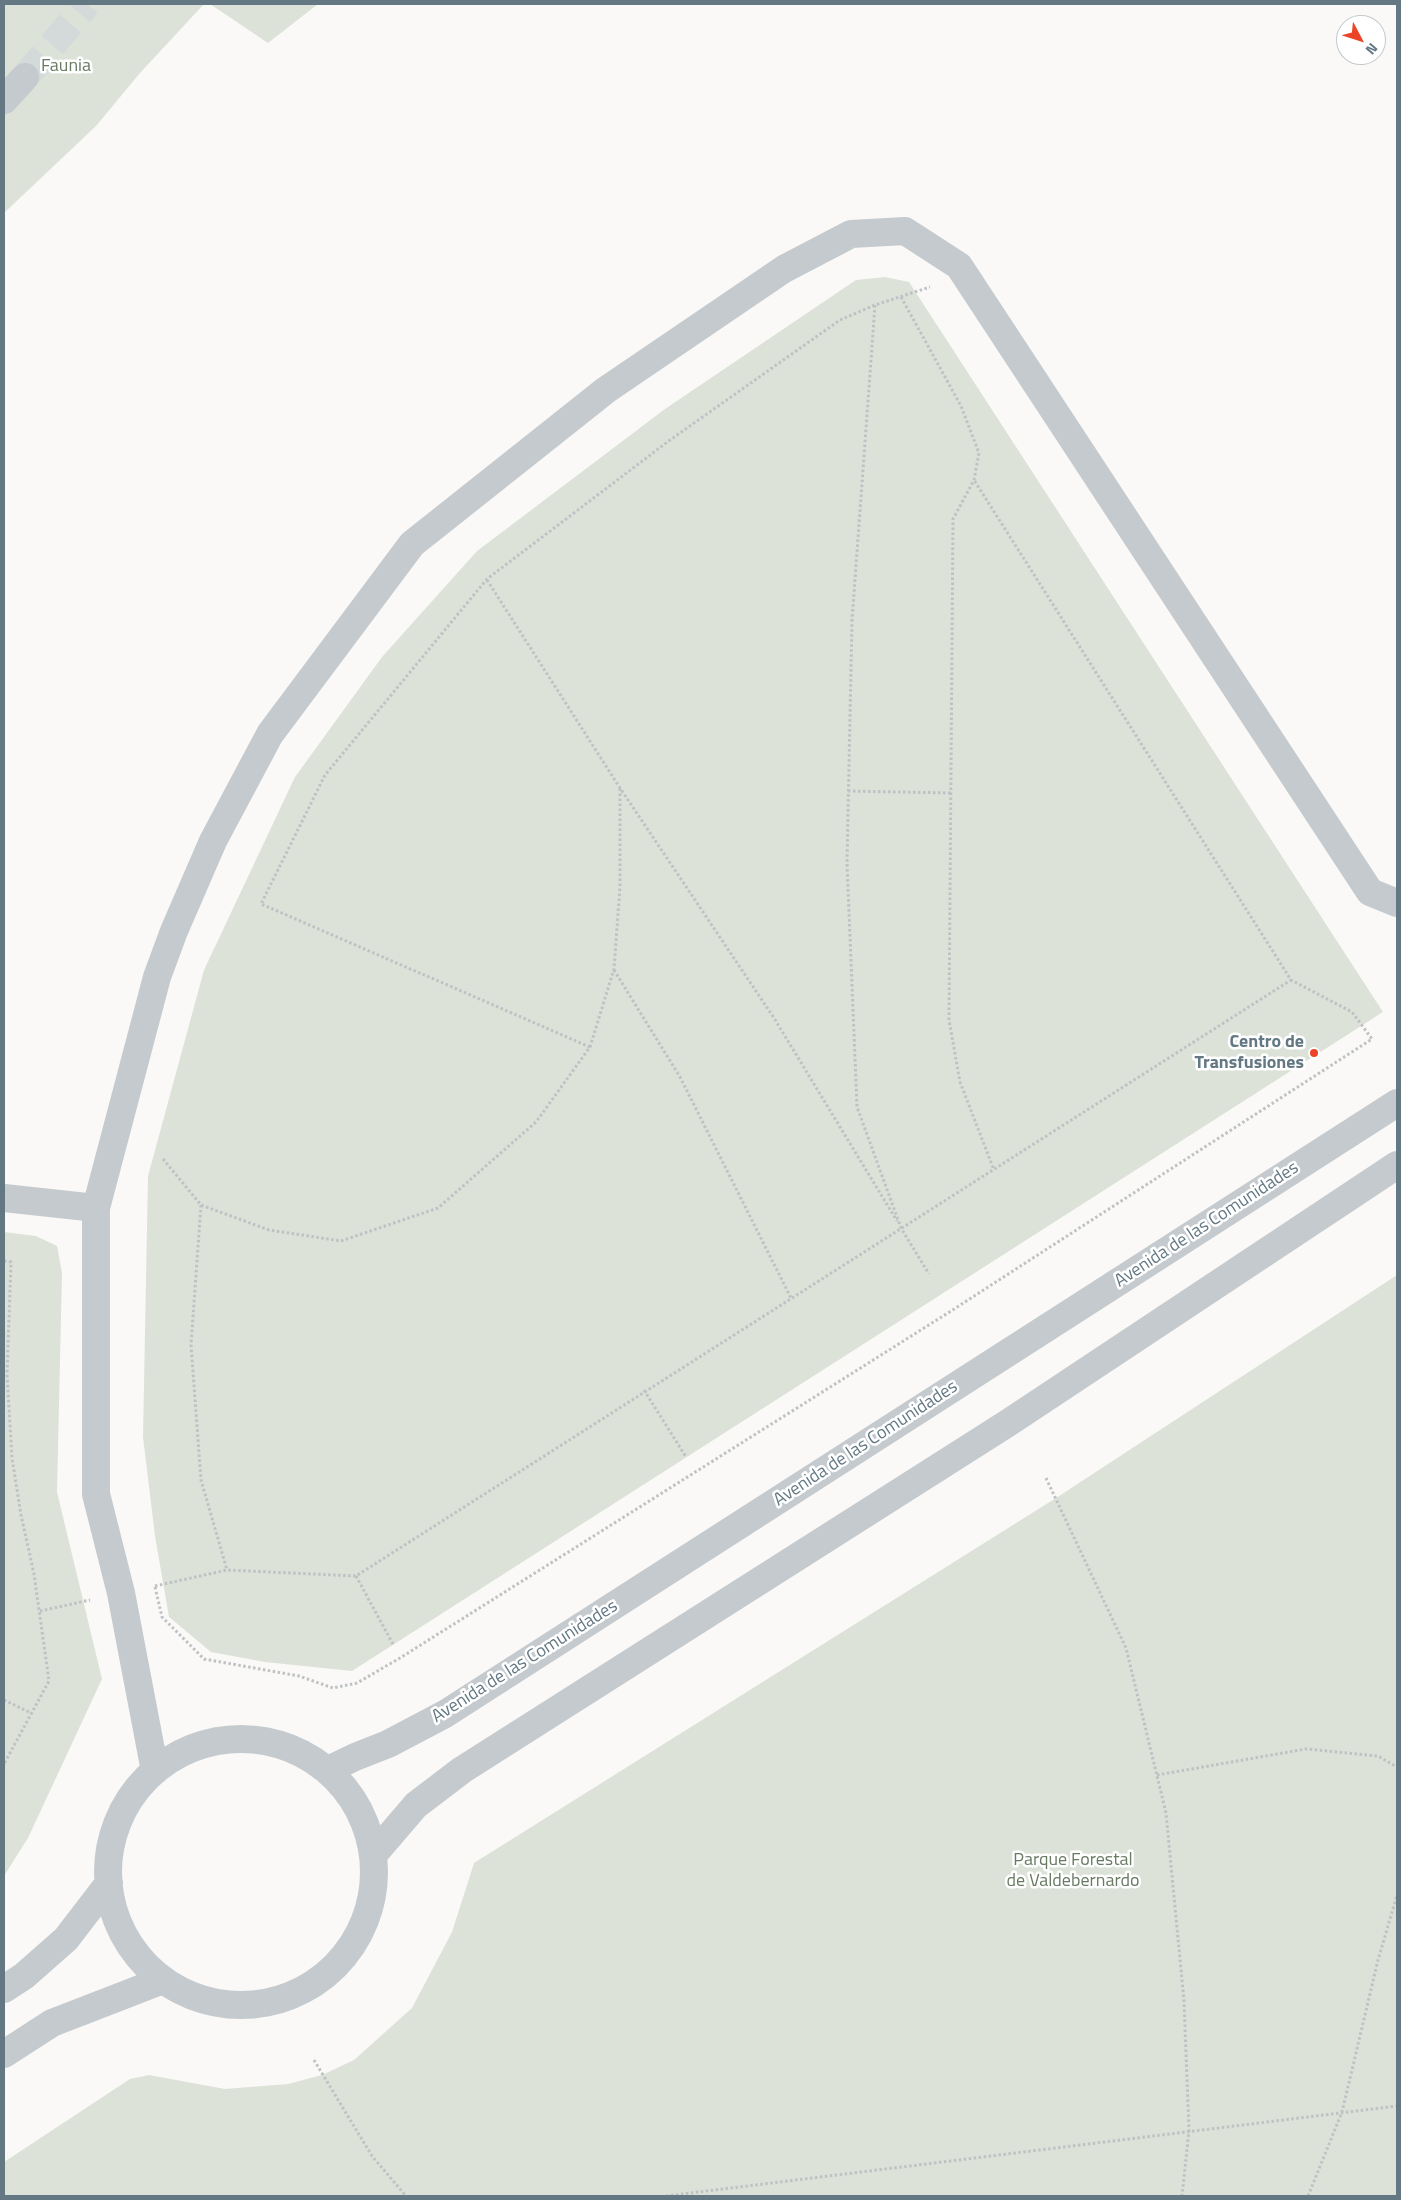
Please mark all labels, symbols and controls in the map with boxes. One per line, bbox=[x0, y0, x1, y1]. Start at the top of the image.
north arrow bbox=[1336, 15, 1386, 65]
text: N bbox=[1361, 39, 1383, 60]
park label: Faunia bbox=[41, 56, 91, 78]
place label: Centro de Transfusiones bbox=[1194, 1032, 1304, 1074]
marker: Centro de Transfusiones bbox=[1308, 1047, 1320, 1059]
street label: Avenida de las Comunidades bbox=[1111, 1157, 1303, 1293]
street label: Avenida de las Comunidades bbox=[770, 1376, 962, 1512]
street label: Avenida de las Comunidades bbox=[428, 1596, 622, 1728]
park label: Parque Forestal de Valdebernardo bbox=[1007, 1850, 1139, 1892]

